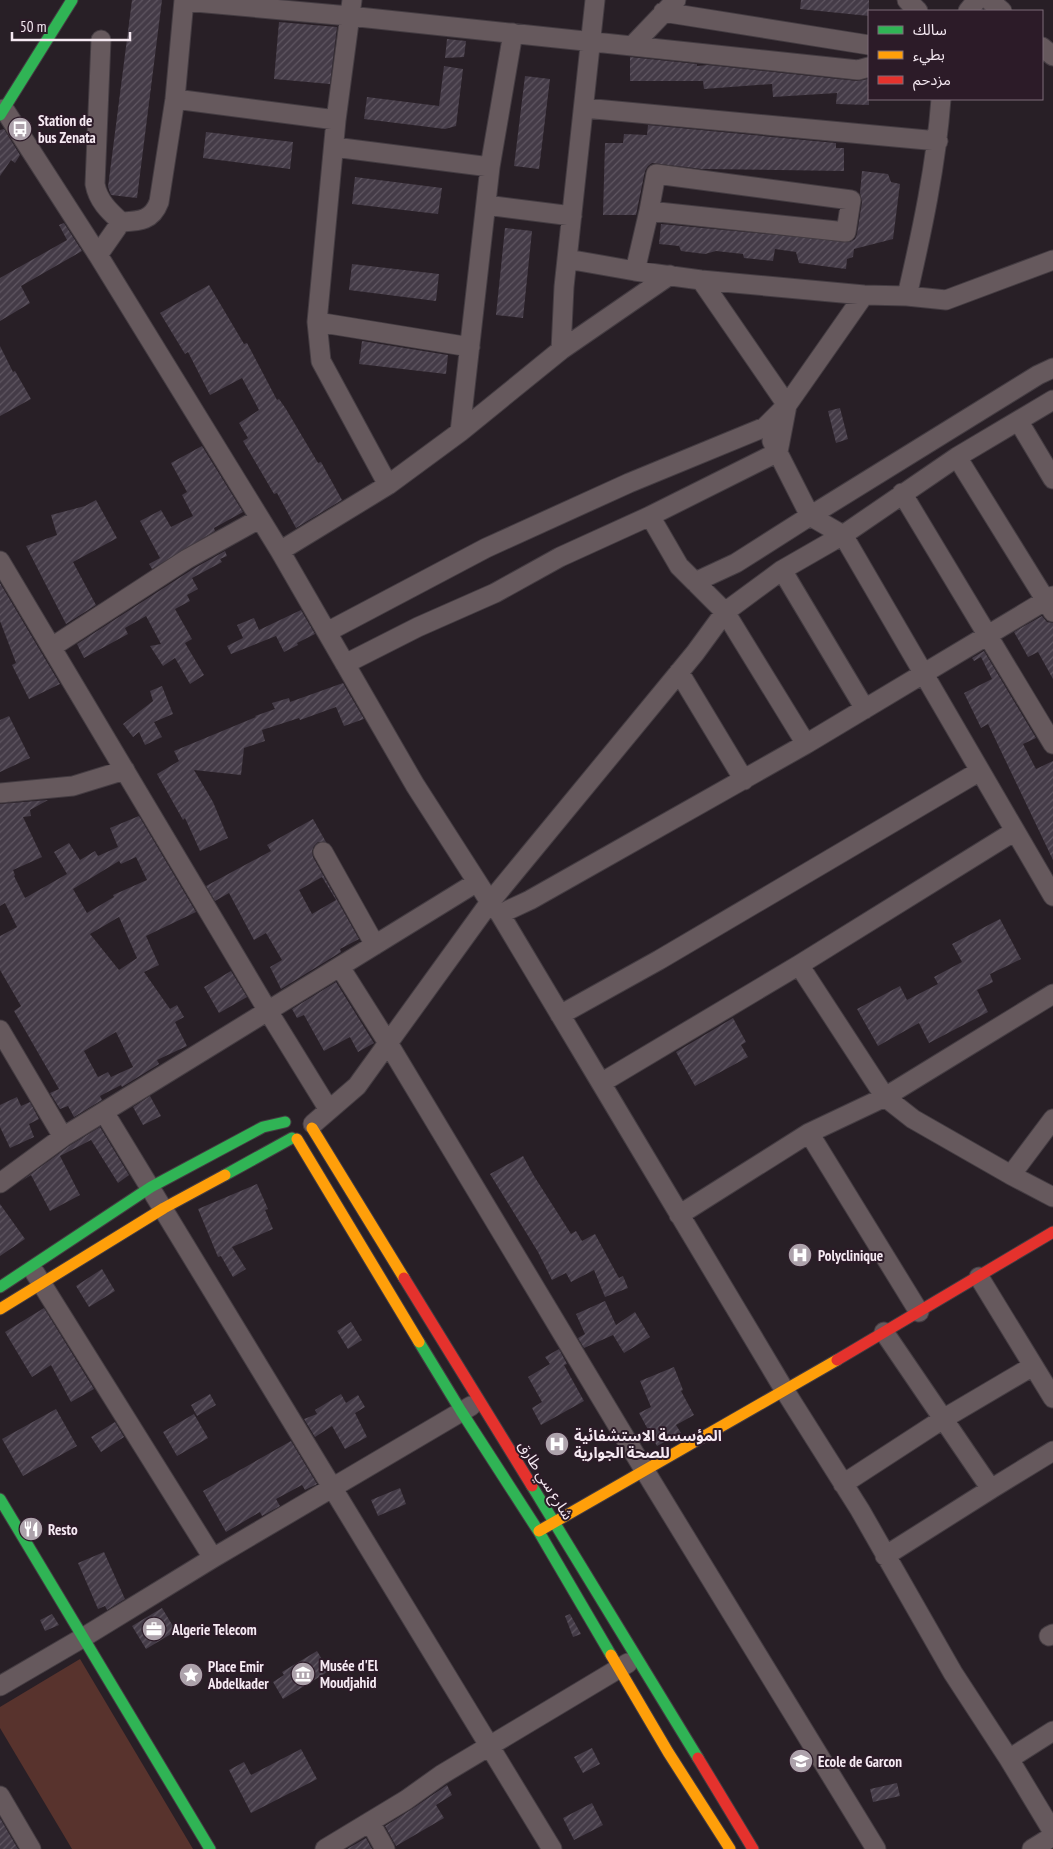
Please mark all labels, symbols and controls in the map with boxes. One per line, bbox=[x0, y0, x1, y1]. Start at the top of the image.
scale bar bbox=[12, 10, 130, 42]
legend bbox=[868, 10, 1043, 100]
text: 50 m bbox=[20, 17, 46, 36]
text: سالك bbox=[913, 20, 947, 39]
text: بطيء bbox=[913, 45, 945, 66]
text: مزدحم bbox=[913, 70, 951, 91]
place label: Station de bus Zenata bbox=[38, 111, 96, 147]
bus stop icon: Station de bus Zenata bbox=[7, 116, 33, 142]
hospital icon: Polyclinique bbox=[787, 1242, 813, 1268]
place label: Polyclinique bbox=[818, 1246, 883, 1265]
place label: المؤسسة الاستشفائية للصحة الجوارية bbox=[574, 1426, 722, 1462]
hospital icon: المؤسسة الاستشفائية للصحة الجوارية bbox=[544, 1431, 570, 1457]
street label: شارع سي طارق bbox=[512, 1437, 578, 1525]
restaurant icon: Resto bbox=[18, 1516, 44, 1542]
place label: Resto bbox=[48, 1520, 78, 1539]
office icon: Algerie Telecom bbox=[141, 1616, 167, 1642]
place label: Algerie Telecom bbox=[171, 1620, 257, 1639]
place label: Musée d'El Moudjahid bbox=[320, 1656, 378, 1692]
place label: Place Emir Abdelkader bbox=[207, 1657, 269, 1693]
museum icon: Musée d'El Moudjahid bbox=[290, 1661, 316, 1687]
place icon: Place Emir Abdelkader bbox=[178, 1662, 204, 1688]
school or university icon: Ecole de Garcon bbox=[788, 1748, 814, 1774]
place label: Ecole de Garcon bbox=[818, 1752, 902, 1771]

